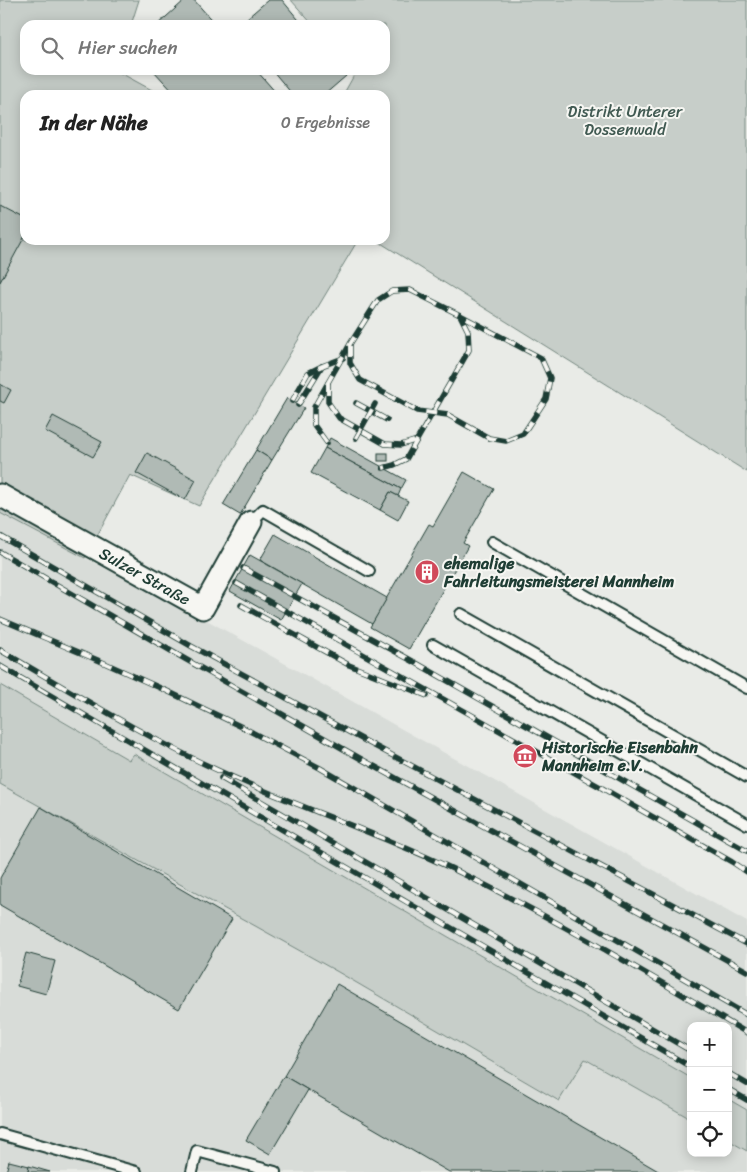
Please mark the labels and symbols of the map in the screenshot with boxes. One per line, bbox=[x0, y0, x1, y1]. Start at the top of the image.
park label: Distrikt Unterer Dossenwald bbox=[568, 97, 684, 144]
street label: Sulzer Straße bbox=[94, 539, 196, 613]
place label: ehemalige Fahrleitungsmeisterei Mannheim bbox=[443, 549, 674, 596]
building icon: ehemalige Fahrleitungsmeisterei Mannheim bbox=[414, 559, 440, 585]
place label: Historische Eisenbahn Mannheim e.V. bbox=[541, 733, 698, 780]
museum icon: Historische Eisenbahn Mannheim e.V. bbox=[512, 743, 538, 769]

